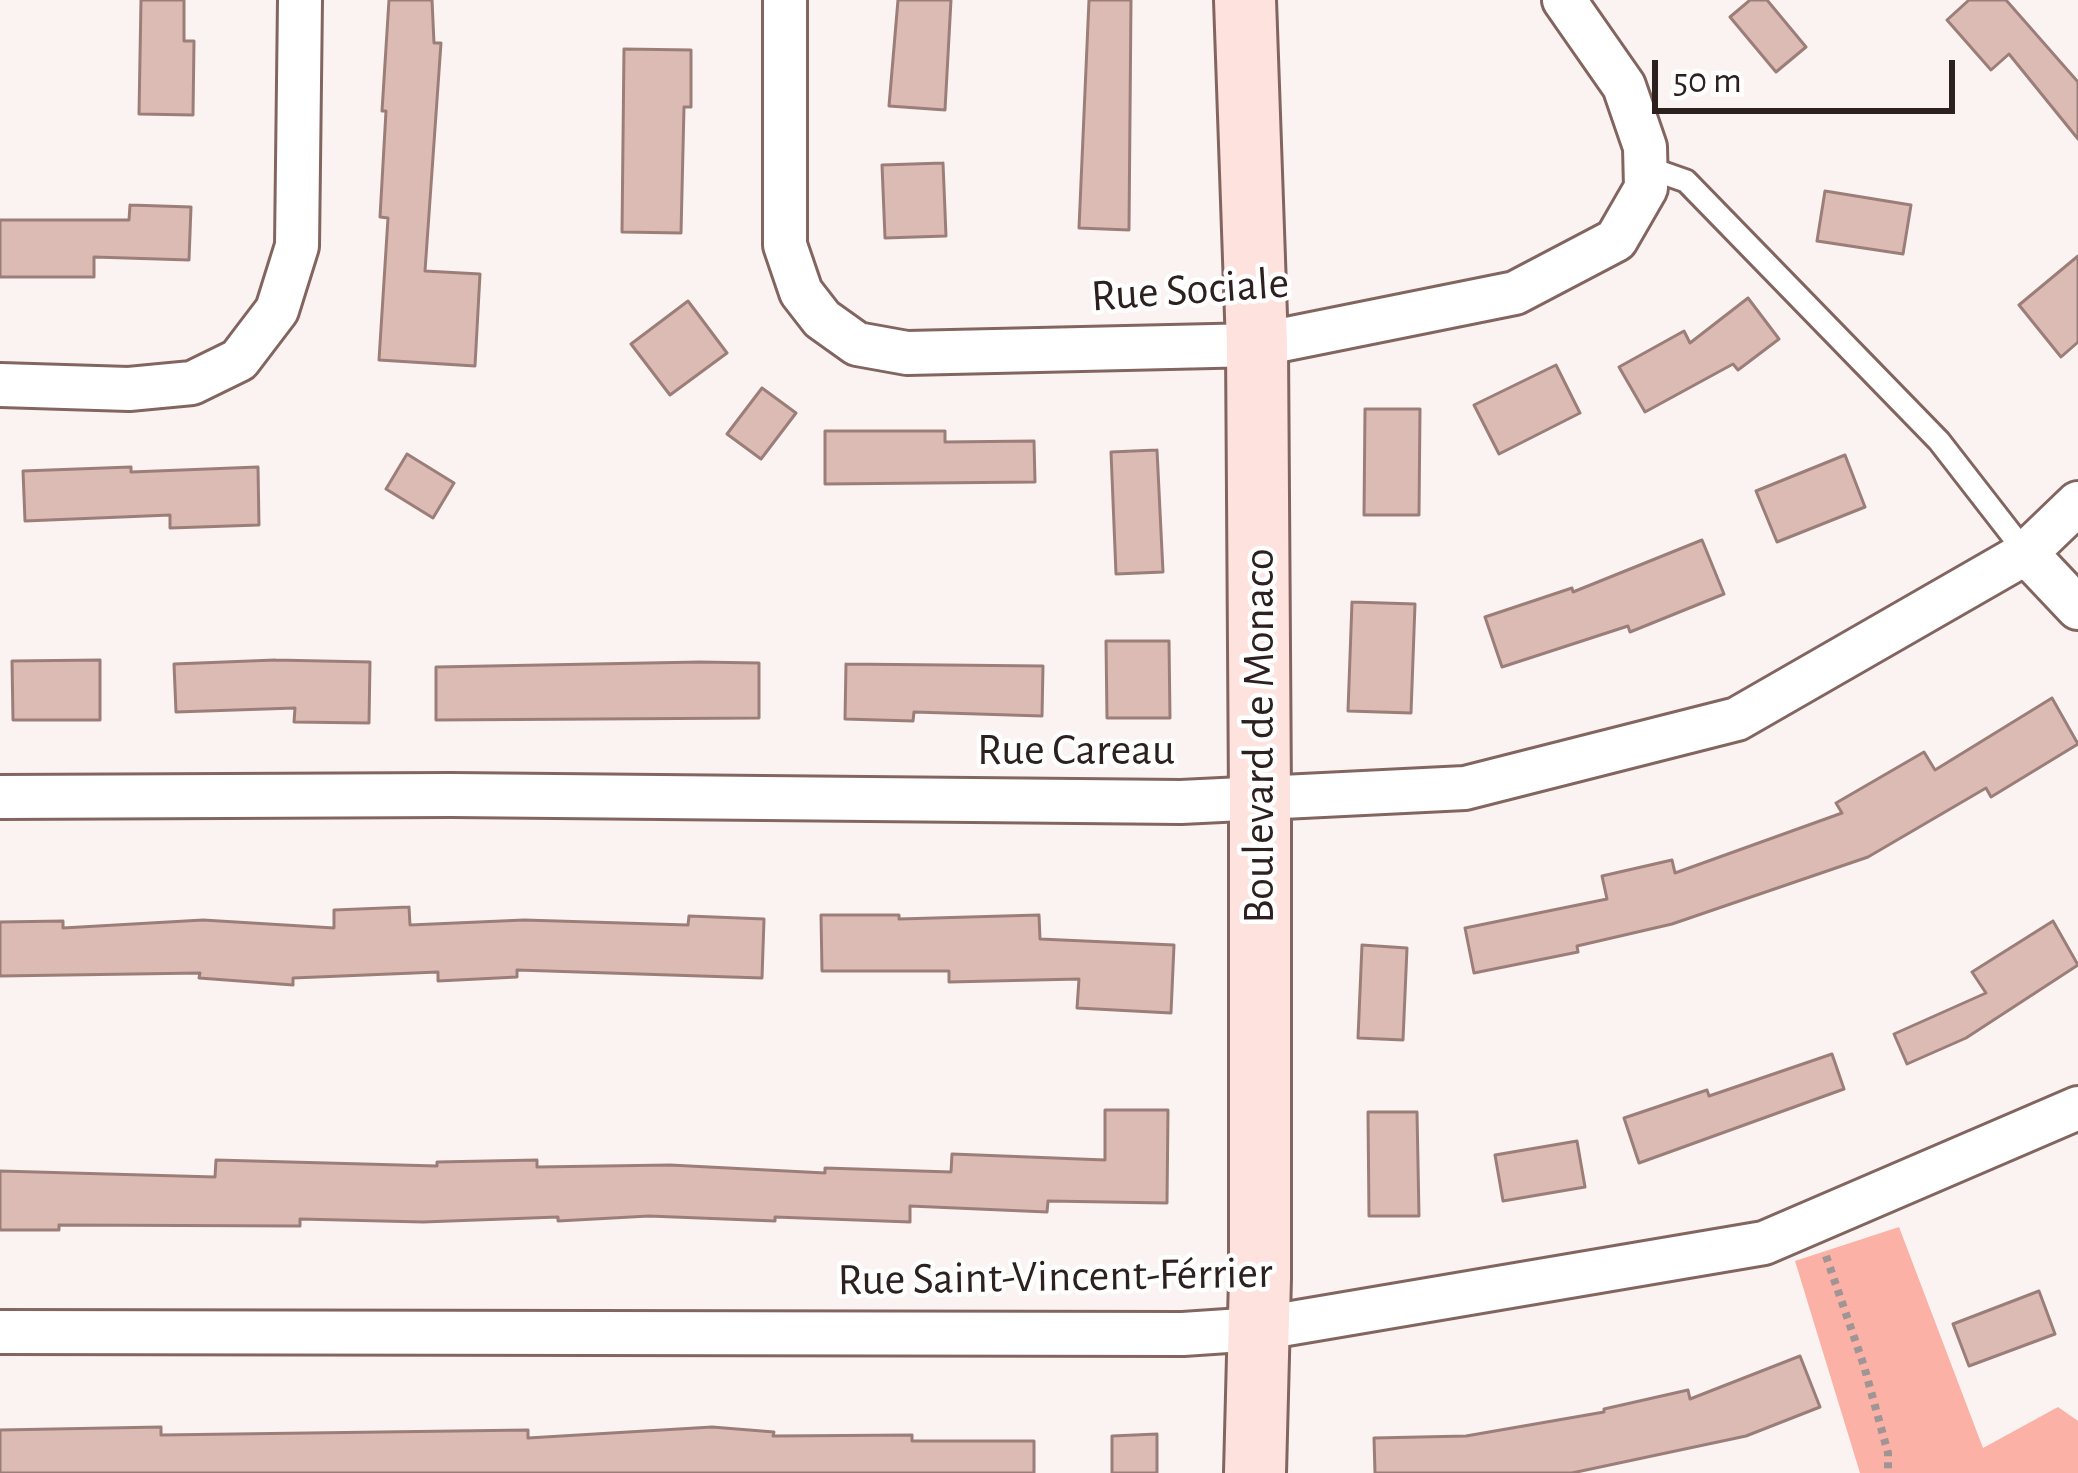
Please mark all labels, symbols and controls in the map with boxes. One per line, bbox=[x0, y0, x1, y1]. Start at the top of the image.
scale bar bbox=[1658, 36, 1961, 110]
text: 50 m bbox=[1673, 63, 1742, 99]
street label: Rue Sociale bbox=[1089, 256, 1291, 324]
street label: Boulevard de Monaco bbox=[1232, 548, 1286, 924]
street label: Rue Careau bbox=[977, 723, 1175, 777]
street label: Rue Saint-Vincent-Férrier bbox=[837, 1246, 1273, 1308]

